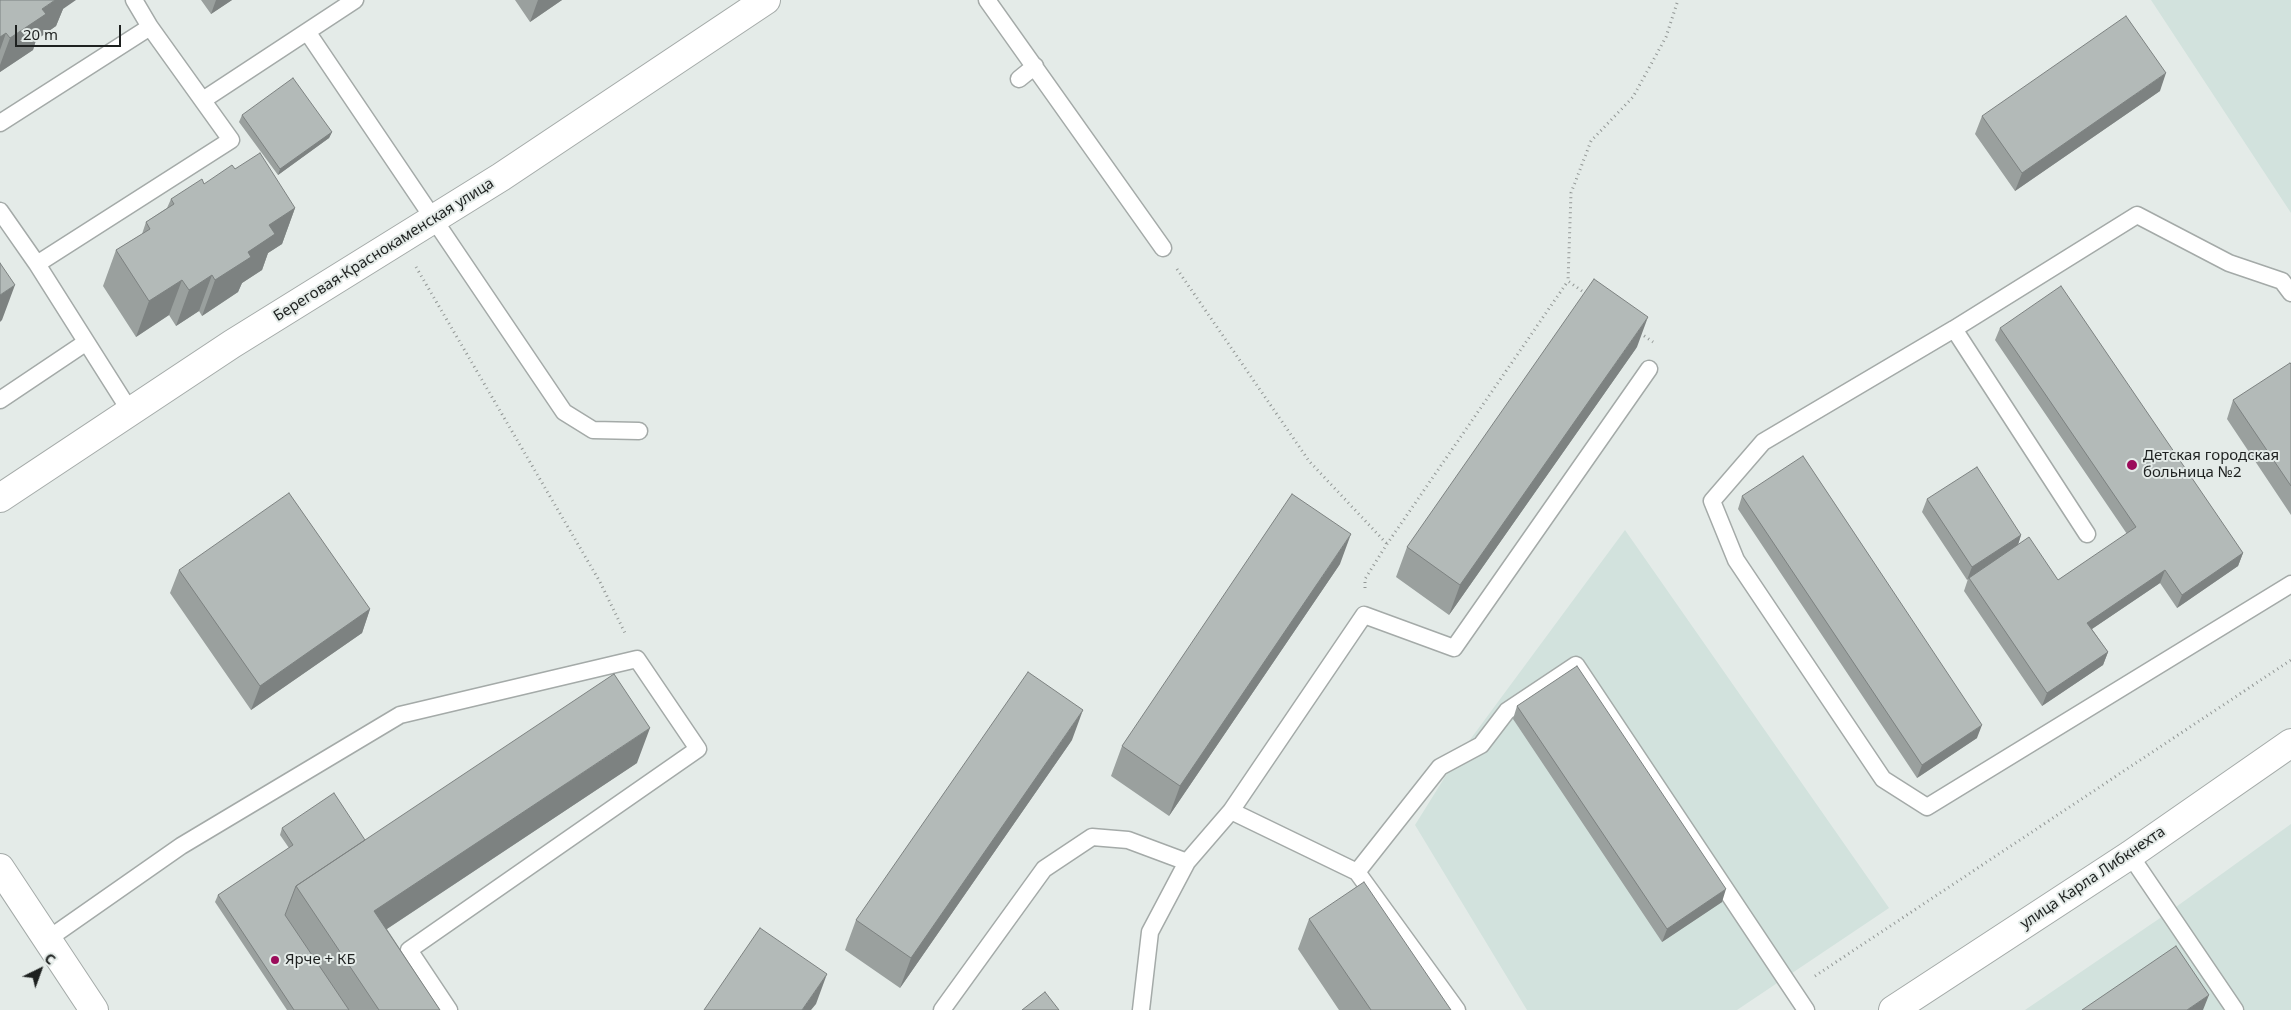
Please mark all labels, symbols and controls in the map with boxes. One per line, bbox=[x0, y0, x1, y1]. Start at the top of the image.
scale bar bbox=[18, 15, 124, 47]
text: 20 m bbox=[23, 24, 58, 44]
street label: Береговая-Краснокаменская улица bbox=[271, 174, 497, 326]
place label: Детская городская больница №2 bbox=[2143, 447, 2279, 482]
marker: Детская городская больница №2 bbox=[2125, 458, 2139, 472]
street label: улица Карла Либкнехта bbox=[2017, 823, 2169, 933]
north arrow bbox=[15, 945, 65, 995]
text: С bbox=[41, 948, 60, 969]
place label: Ярче + КБ bbox=[285, 951, 356, 969]
marker: Ярче + КБ bbox=[269, 954, 281, 966]

